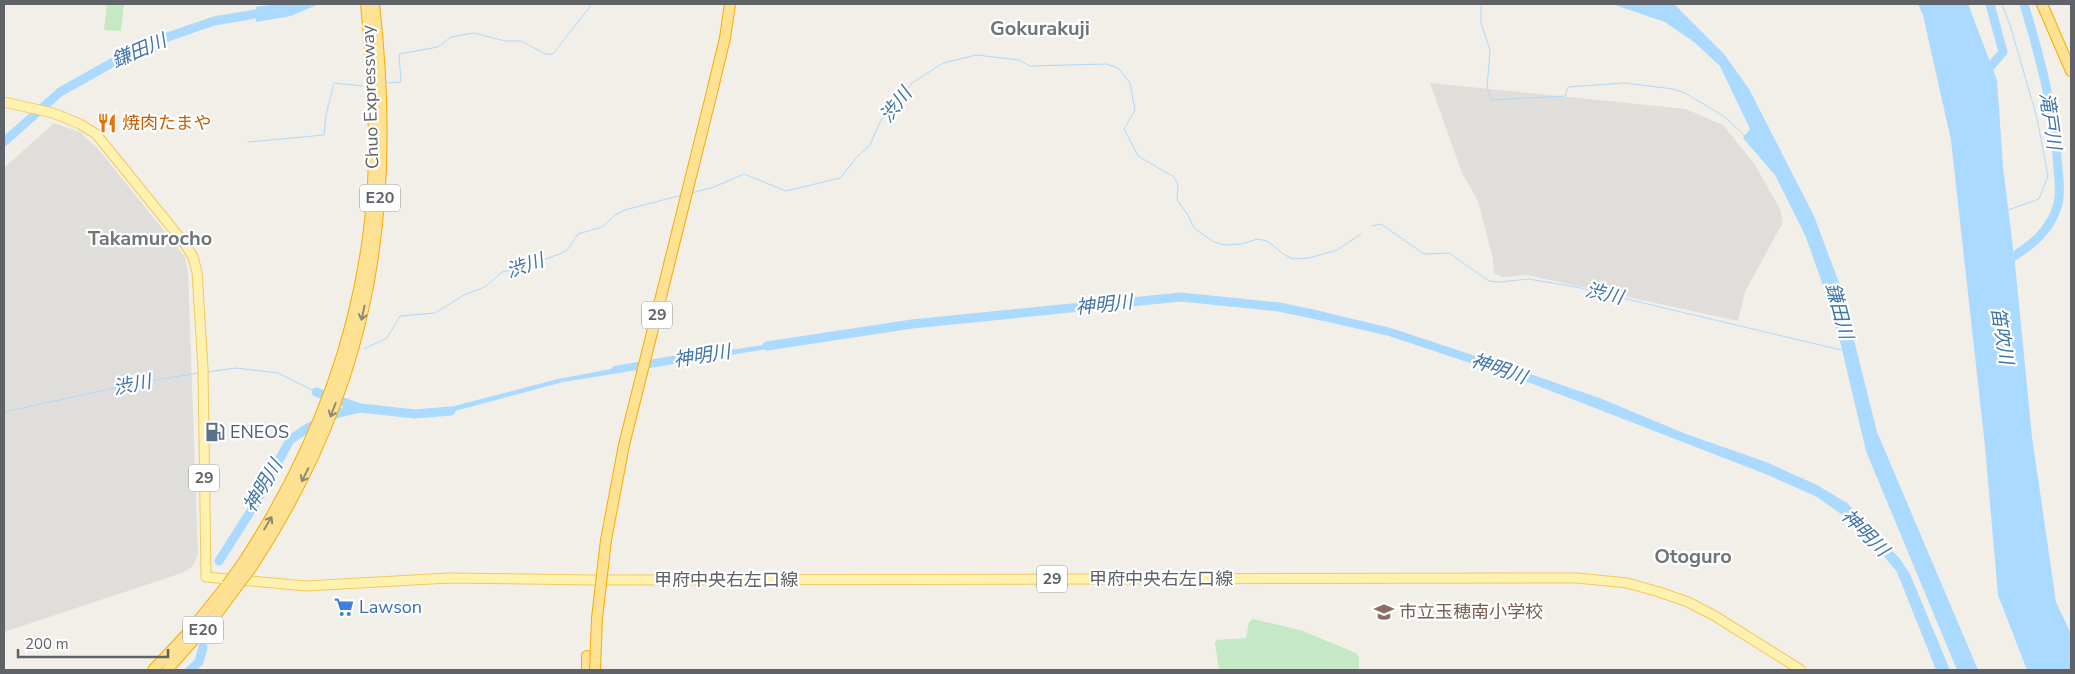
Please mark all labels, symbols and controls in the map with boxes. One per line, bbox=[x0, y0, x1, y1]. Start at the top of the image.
district label: Gokurakuji bbox=[990, 15, 1090, 42]
street label: Chuo Expressway bbox=[355, 24, 385, 169]
water label: 鎌田川 bbox=[108, 27, 172, 74]
water label: 渋川 bbox=[874, 80, 919, 128]
water label: 滝戸川 bbox=[2033, 91, 2067, 153]
place label: 焼肉たまや bbox=[122, 111, 211, 135]
restaurant icon: 焼肉たまや bbox=[96, 112, 118, 134]
road number: E20 bbox=[360, 184, 400, 212]
district label: Takamurocho bbox=[88, 225, 212, 252]
water label: 渋川 bbox=[503, 247, 549, 284]
water label: 渋川 bbox=[1583, 277, 1627, 311]
water label: 鎌田川 bbox=[1819, 280, 1859, 344]
water label: 神明川 bbox=[1074, 289, 1136, 321]
road number: 29 bbox=[642, 302, 672, 328]
one-way arrow bbox=[358, 305, 367, 321]
water label: 笛吹川 bbox=[1985, 306, 2020, 368]
water label: 神明川 bbox=[672, 338, 734, 373]
water label: 神明川 bbox=[1468, 347, 1532, 391]
water label: 渋川 bbox=[111, 368, 155, 401]
one-way arrow bbox=[328, 402, 337, 417]
place label: ENEOS bbox=[230, 420, 289, 444]
fuel station icon: ENEOS bbox=[204, 421, 226, 443]
water label: 神明川 bbox=[237, 453, 290, 517]
road number: 29 bbox=[189, 464, 219, 492]
one-way arrow bbox=[300, 468, 310, 483]
water label: 神明川 bbox=[1836, 504, 1896, 564]
one-way arrow bbox=[264, 516, 274, 530]
district label: Otoguro bbox=[1654, 543, 1732, 570]
road number: 29 bbox=[1037, 566, 1067, 592]
street label: 甲府中央右左口線 bbox=[1089, 567, 1233, 591]
street label: 甲府中央右左口線 bbox=[654, 568, 798, 592]
place label: Lawson bbox=[359, 595, 422, 619]
supermarket icon: Lawson bbox=[333, 596, 355, 618]
place label: 市立玉穂南小学校 bbox=[1399, 600, 1543, 624]
school or university icon: 市立玉穂南小学校 bbox=[1373, 601, 1395, 623]
road number: E20 bbox=[183, 616, 223, 644]
scale bar bbox=[18, 626, 168, 658]
text: 200 m bbox=[25, 634, 69, 654]

